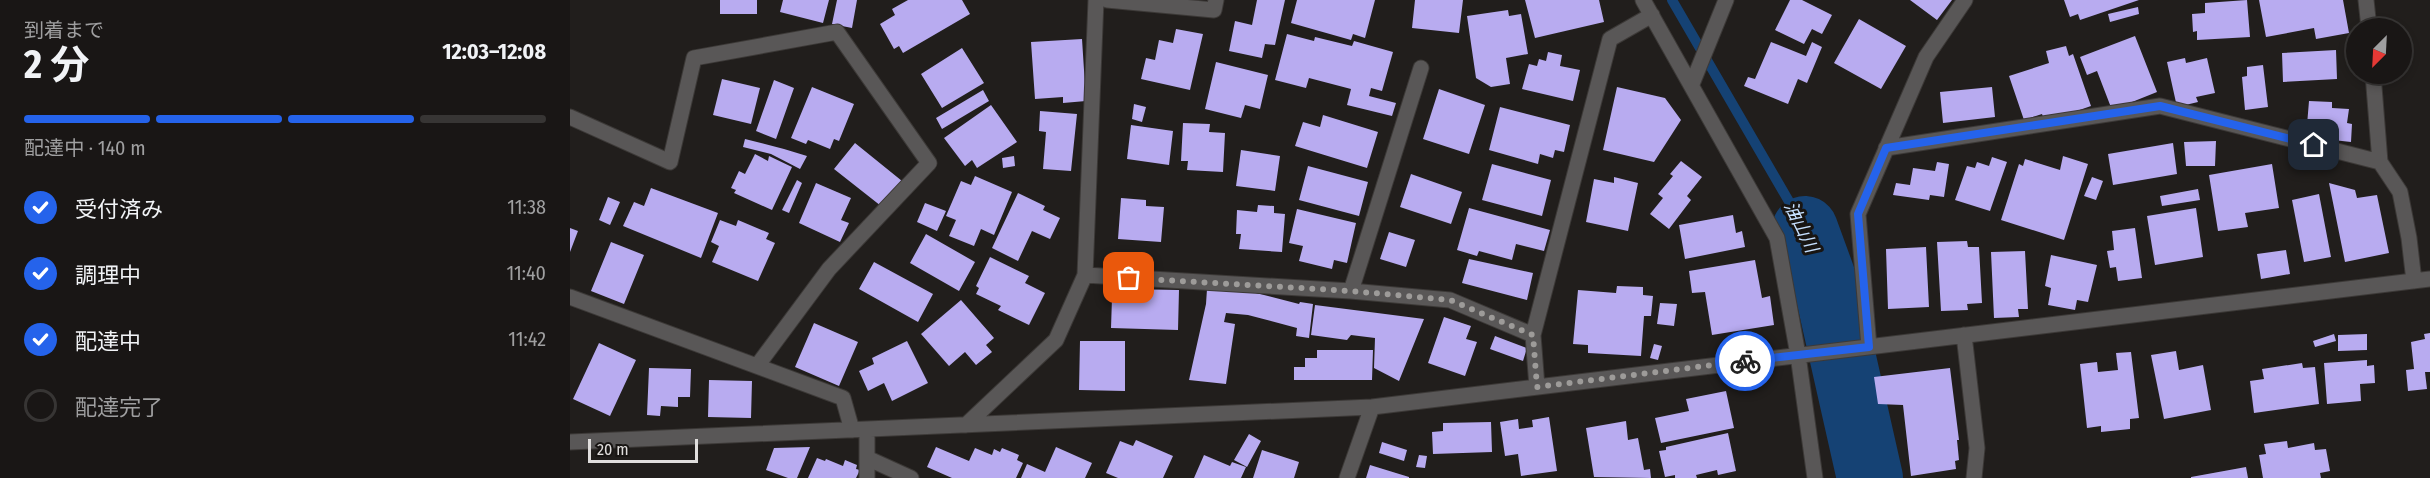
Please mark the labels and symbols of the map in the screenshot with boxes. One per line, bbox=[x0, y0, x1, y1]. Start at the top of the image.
north arrow bbox=[2346, 18, 2412, 84]
pin bbox=[2288, 119, 2339, 170]
water label: 油山川 bbox=[1779, 198, 1824, 258]
pin bbox=[1103, 252, 1154, 303]
courier bbox=[1715, 331, 1775, 391]
scale bar bbox=[588, 436, 698, 464]

